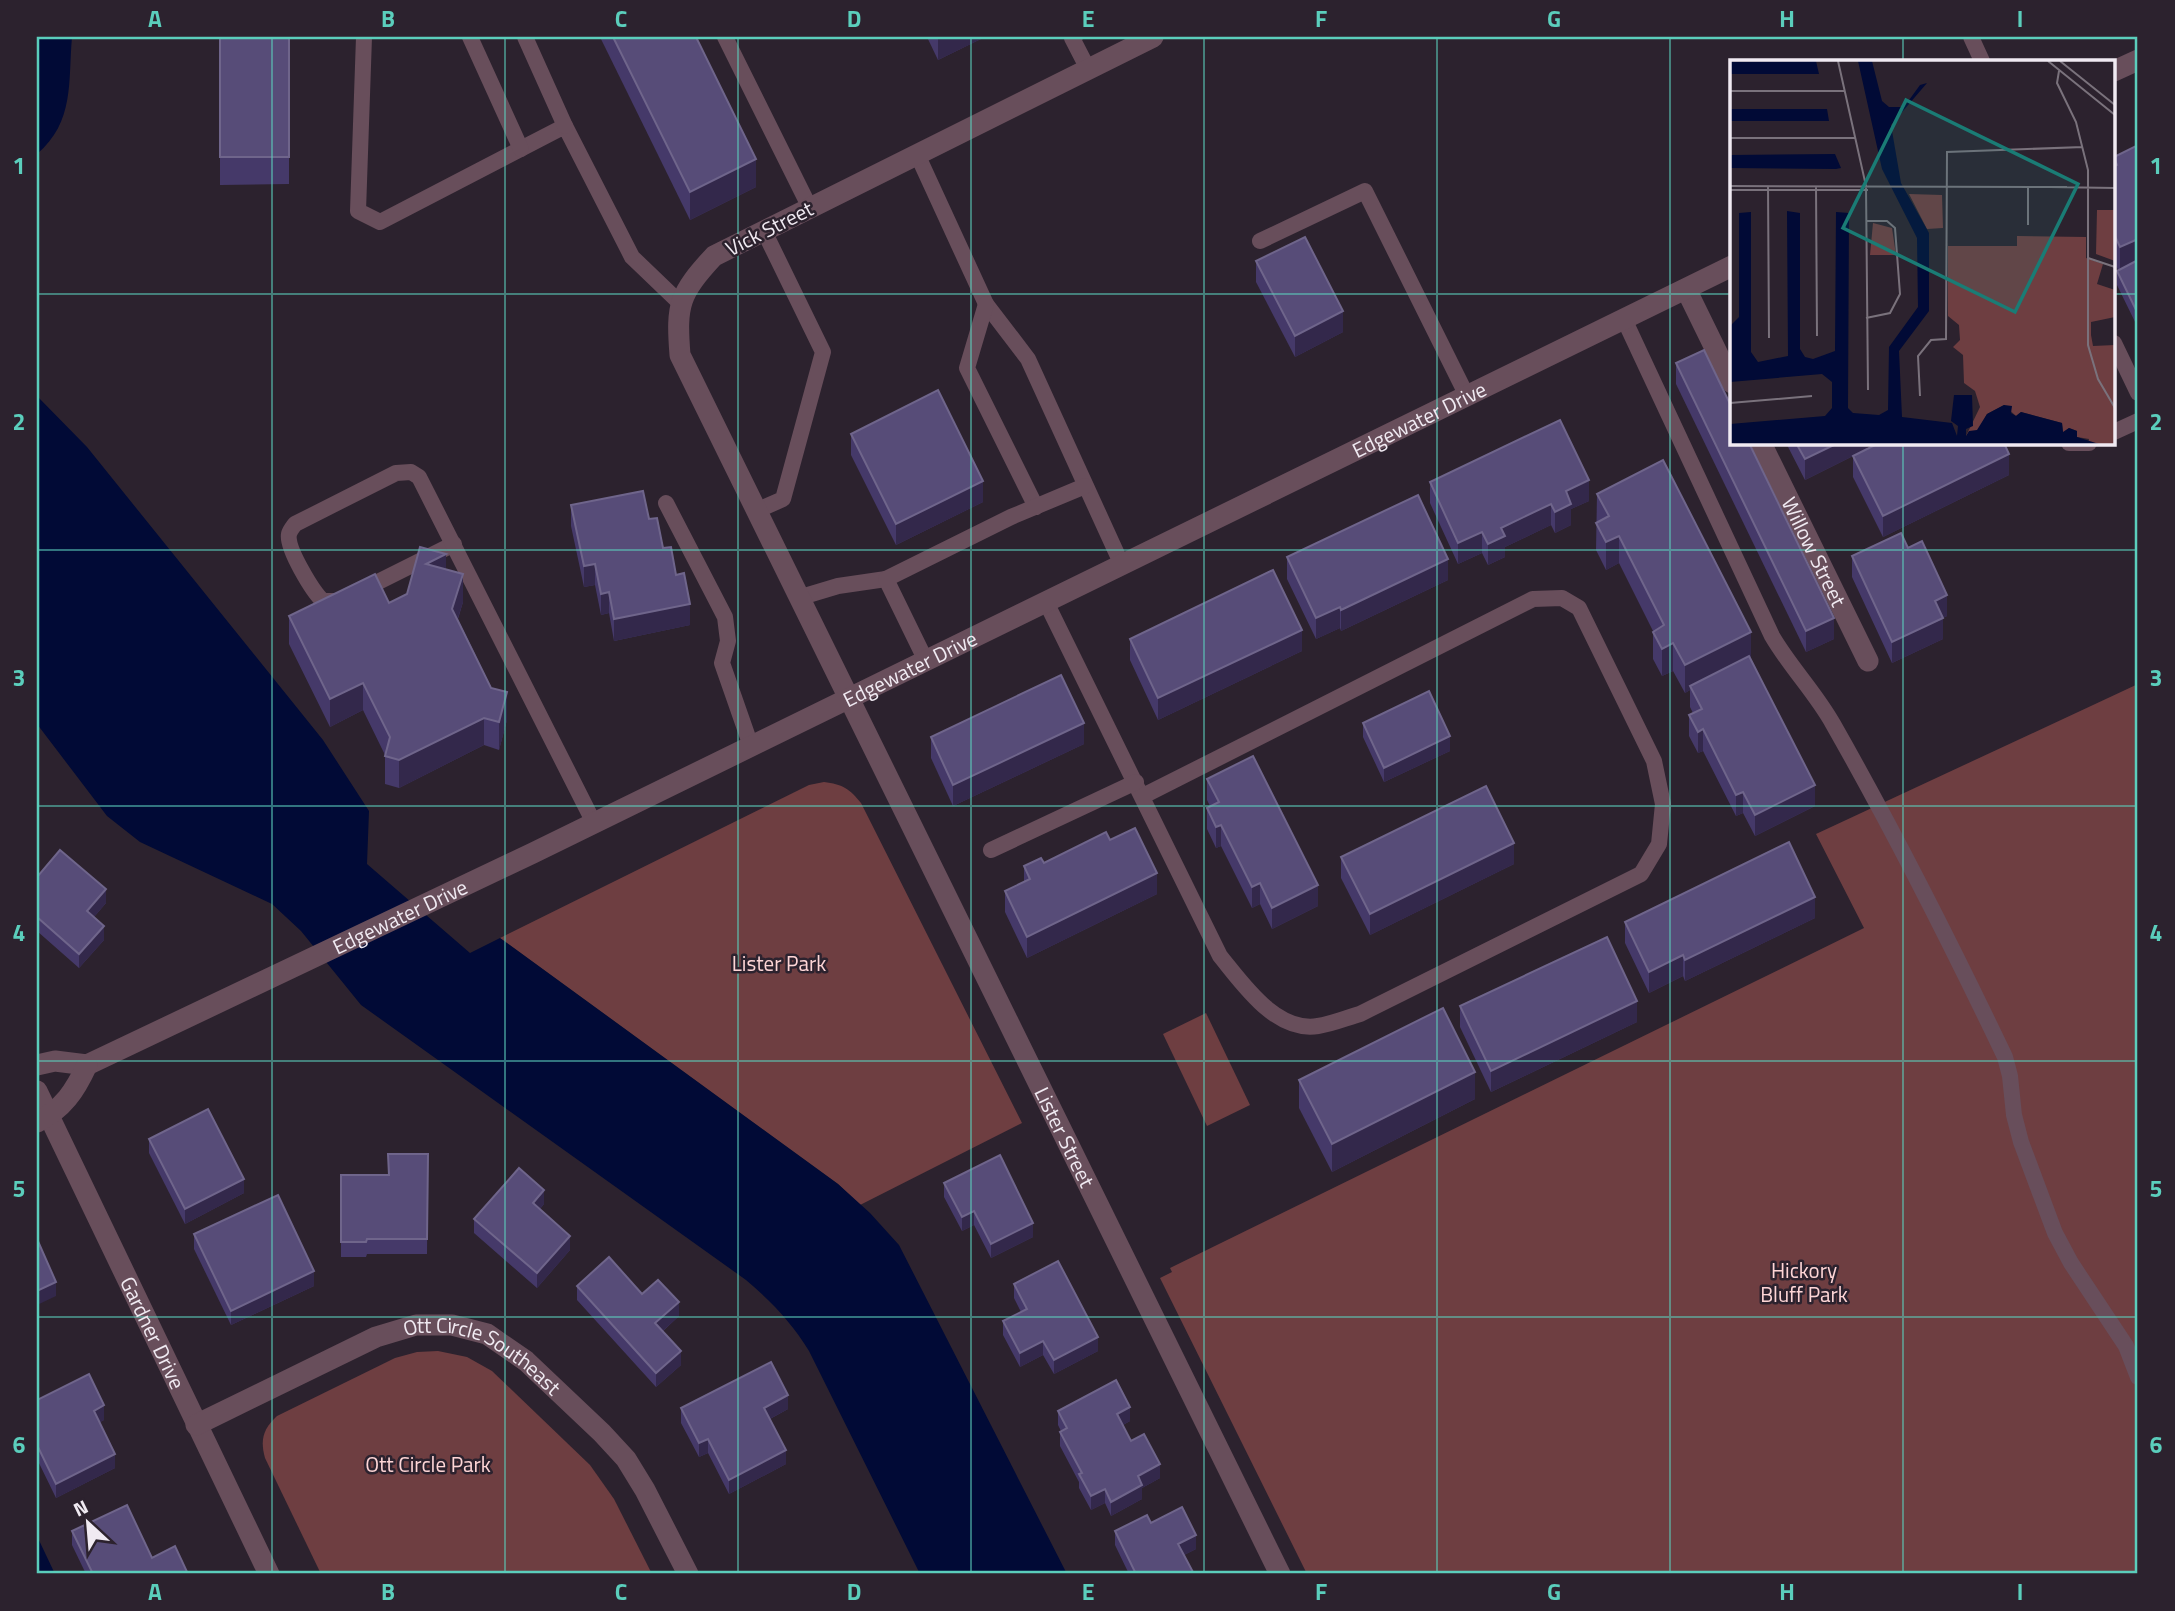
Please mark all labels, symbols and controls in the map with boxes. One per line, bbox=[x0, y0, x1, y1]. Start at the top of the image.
text: A bbox=[148, 1, 162, 36]
text: B bbox=[381, 1, 395, 36]
text: C bbox=[615, 1, 627, 36]
text: D bbox=[847, 1, 861, 36]
text: E bbox=[1082, 1, 1094, 36]
text: F bbox=[1315, 1, 1327, 36]
text: G bbox=[1547, 1, 1561, 36]
text: H bbox=[1779, 1, 1795, 36]
text: I bbox=[2017, 1, 2023, 36]
inset map bbox=[1730, 60, 2116, 444]
text: 1 bbox=[13, 148, 25, 183]
text: 1 bbox=[2150, 148, 2162, 183]
street label: Vick Street bbox=[720, 192, 819, 264]
street label: Edgewater Drive bbox=[1346, 373, 1492, 466]
text: 2 bbox=[13, 404, 25, 439]
text: 2 bbox=[2150, 404, 2162, 439]
street label: Willow Street bbox=[1774, 491, 1855, 613]
street label: Edgewater Drive bbox=[837, 622, 982, 715]
text: 3 bbox=[13, 660, 25, 695]
text: 3 bbox=[2150, 660, 2162, 695]
street label: Edgewater Drive bbox=[327, 871, 473, 962]
text: 4 bbox=[13, 915, 25, 950]
text: 4 bbox=[2150, 915, 2162, 950]
park label: Lister Park bbox=[732, 947, 826, 979]
street label: Lister Street bbox=[1027, 1081, 1103, 1193]
text: 5 bbox=[13, 1171, 25, 1206]
text: 5 bbox=[2150, 1171, 2162, 1206]
park label: Hickory Bluff Park bbox=[1760, 1254, 1848, 1310]
street label: Gardner Drive bbox=[112, 1271, 194, 1394]
street label: Ott Circle Southeast bbox=[399, 1309, 569, 1403]
text: 6 bbox=[13, 1427, 26, 1462]
text: 6 bbox=[2150, 1427, 2163, 1462]
park label: Ott Circle Park bbox=[365, 1448, 491, 1480]
north arrow bbox=[52, 1488, 122, 1558]
text: N bbox=[68, 1491, 93, 1523]
text: A bbox=[148, 1574, 162, 1609]
text: B bbox=[381, 1574, 395, 1609]
text: C bbox=[615, 1574, 627, 1609]
text: D bbox=[847, 1574, 861, 1609]
text: E bbox=[1082, 1574, 1094, 1609]
text: F bbox=[1315, 1574, 1327, 1609]
text: G bbox=[1547, 1574, 1561, 1609]
text: H bbox=[1779, 1574, 1795, 1609]
text: I bbox=[2017, 1574, 2023, 1609]

